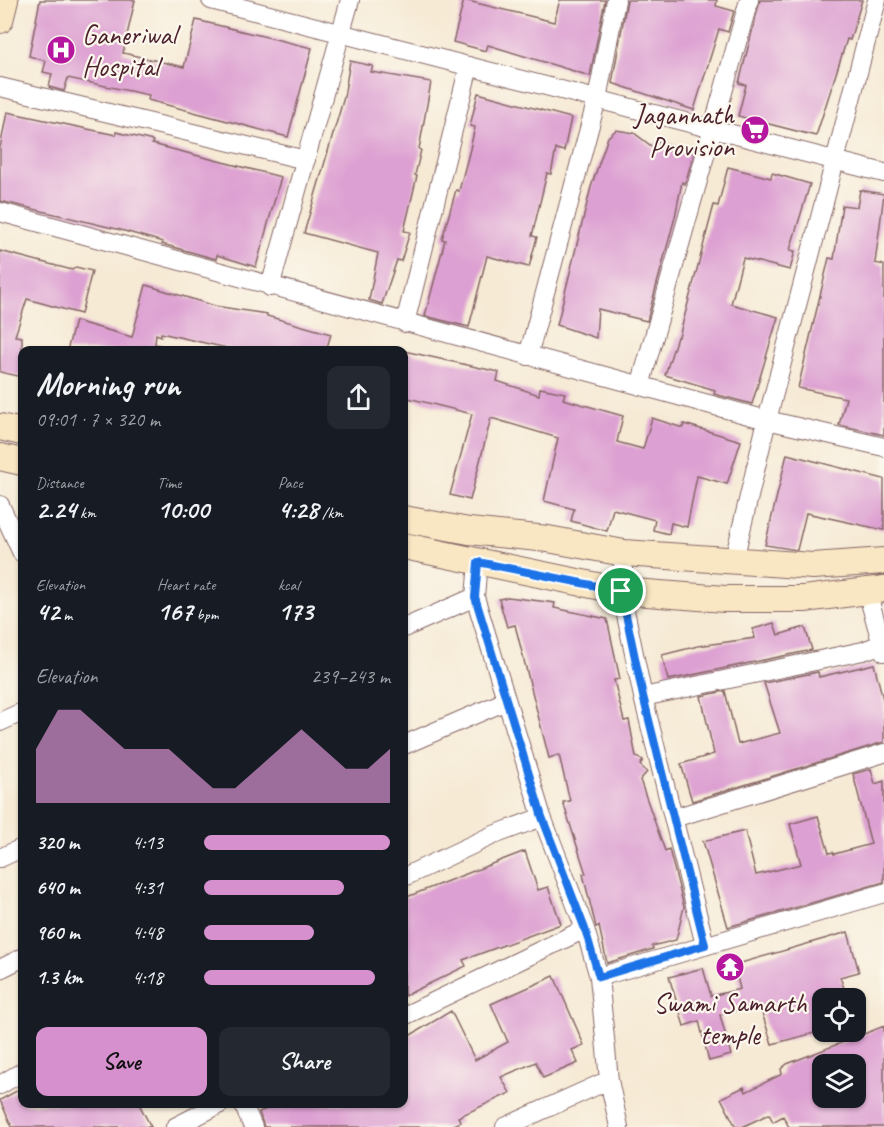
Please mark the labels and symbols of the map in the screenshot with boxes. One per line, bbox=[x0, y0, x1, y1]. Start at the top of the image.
place label: Ganeriwal Hospital bbox=[82, 17, 182, 84]
hospital icon: Ganeriwal Hospital bbox=[45, 34, 77, 66]
place label: Jagannath Provision bbox=[632, 97, 735, 164]
supermarket icon: Jagannath Provision bbox=[739, 114, 771, 146]
pin bbox=[595, 565, 646, 616]
temple icon: Swami Samarth temple bbox=[714, 951, 746, 983]
place label: Swami Samarth temple bbox=[653, 985, 807, 1052]

